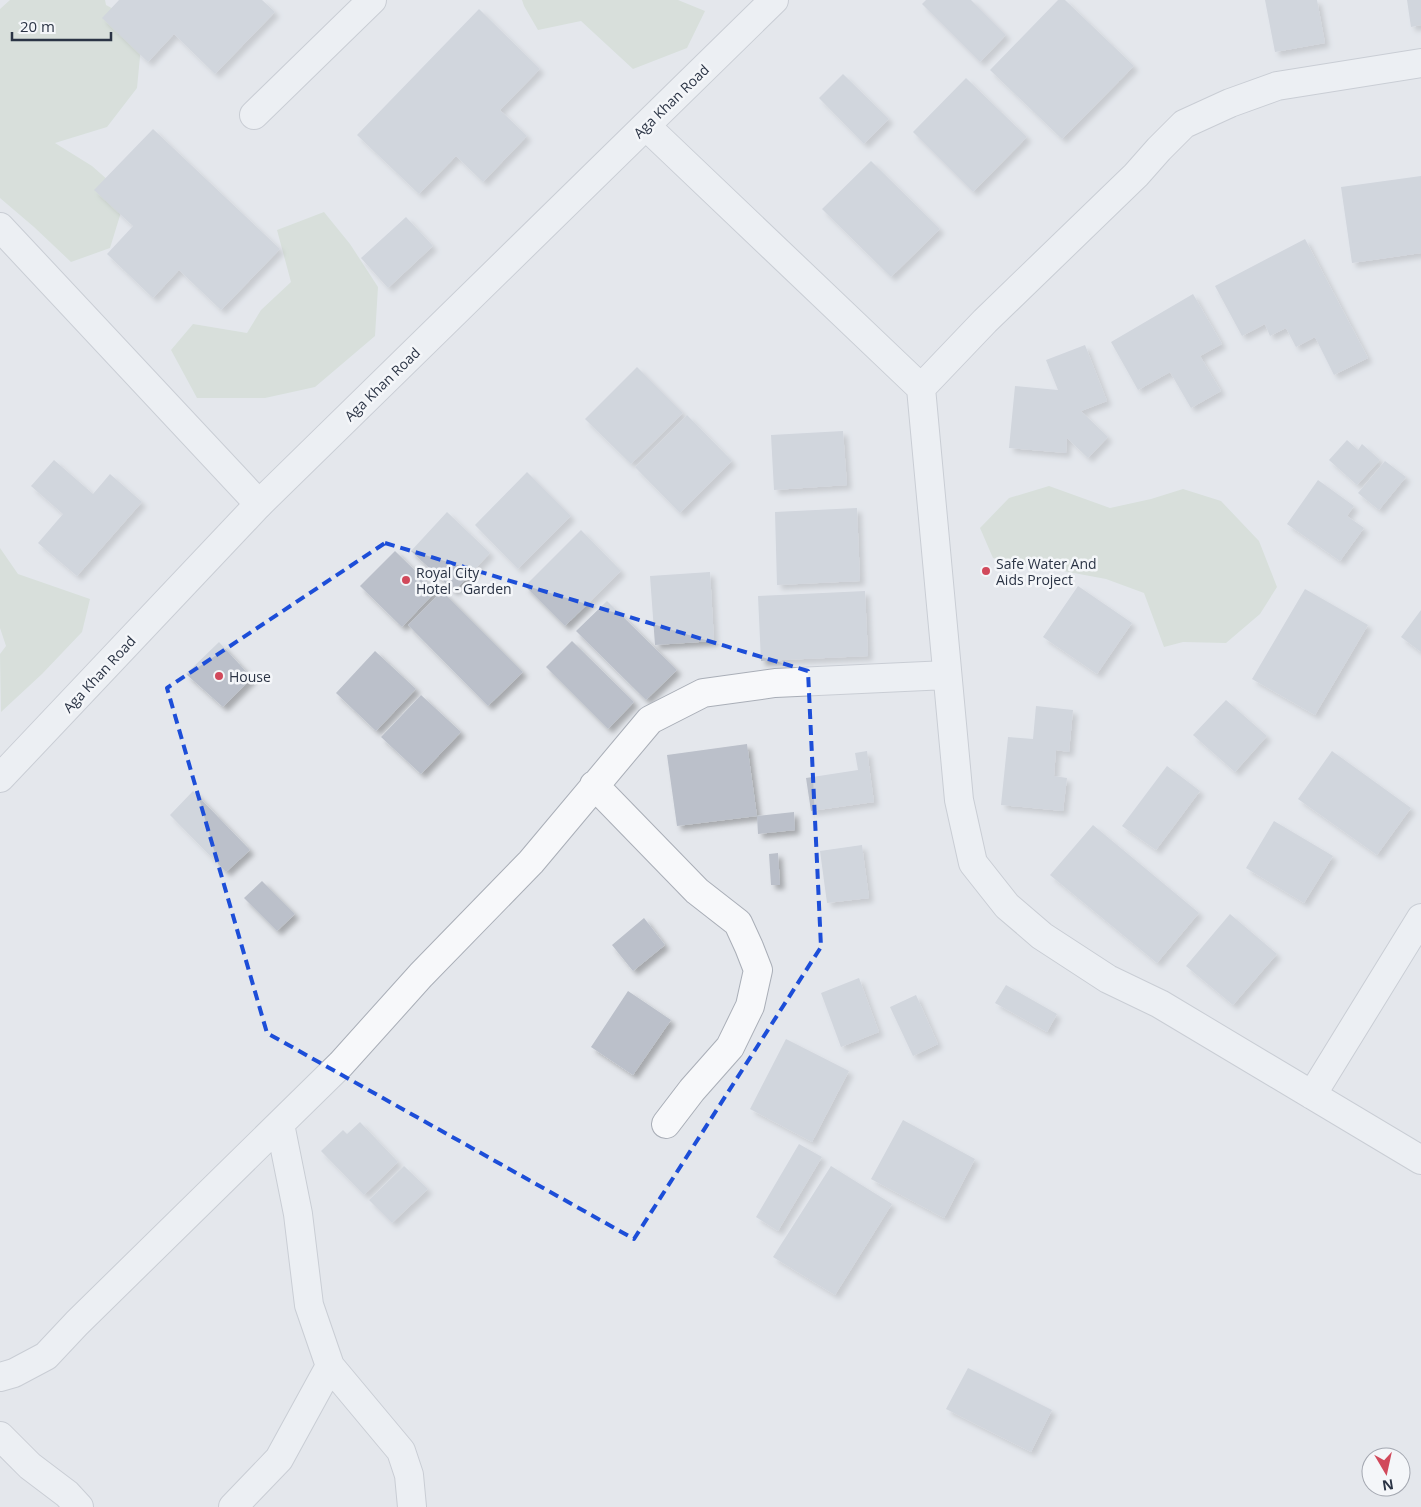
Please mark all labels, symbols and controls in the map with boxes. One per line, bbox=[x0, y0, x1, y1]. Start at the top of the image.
scale bar bbox=[12, 10, 111, 42]
text: 20 m bbox=[20, 16, 55, 36]
street label: Aga Khan Road bbox=[629, 60, 713, 142]
street label: Aga Khan Road bbox=[340, 343, 424, 425]
place label: Safe Water And Aids Project bbox=[996, 554, 1097, 589]
place label: Royal City Hotel - Garden bbox=[416, 563, 512, 598]
marker: Safe Water And Aids Project bbox=[980, 565, 992, 577]
marker: Royal City Hotel - Garden bbox=[400, 574, 412, 586]
street label: Aga Khan Road bbox=[58, 632, 140, 716]
place label: House bbox=[229, 667, 271, 686]
marker: House bbox=[213, 670, 225, 682]
north arrow bbox=[1361, 1447, 1411, 1497]
text: N bbox=[1381, 1475, 1395, 1496]

